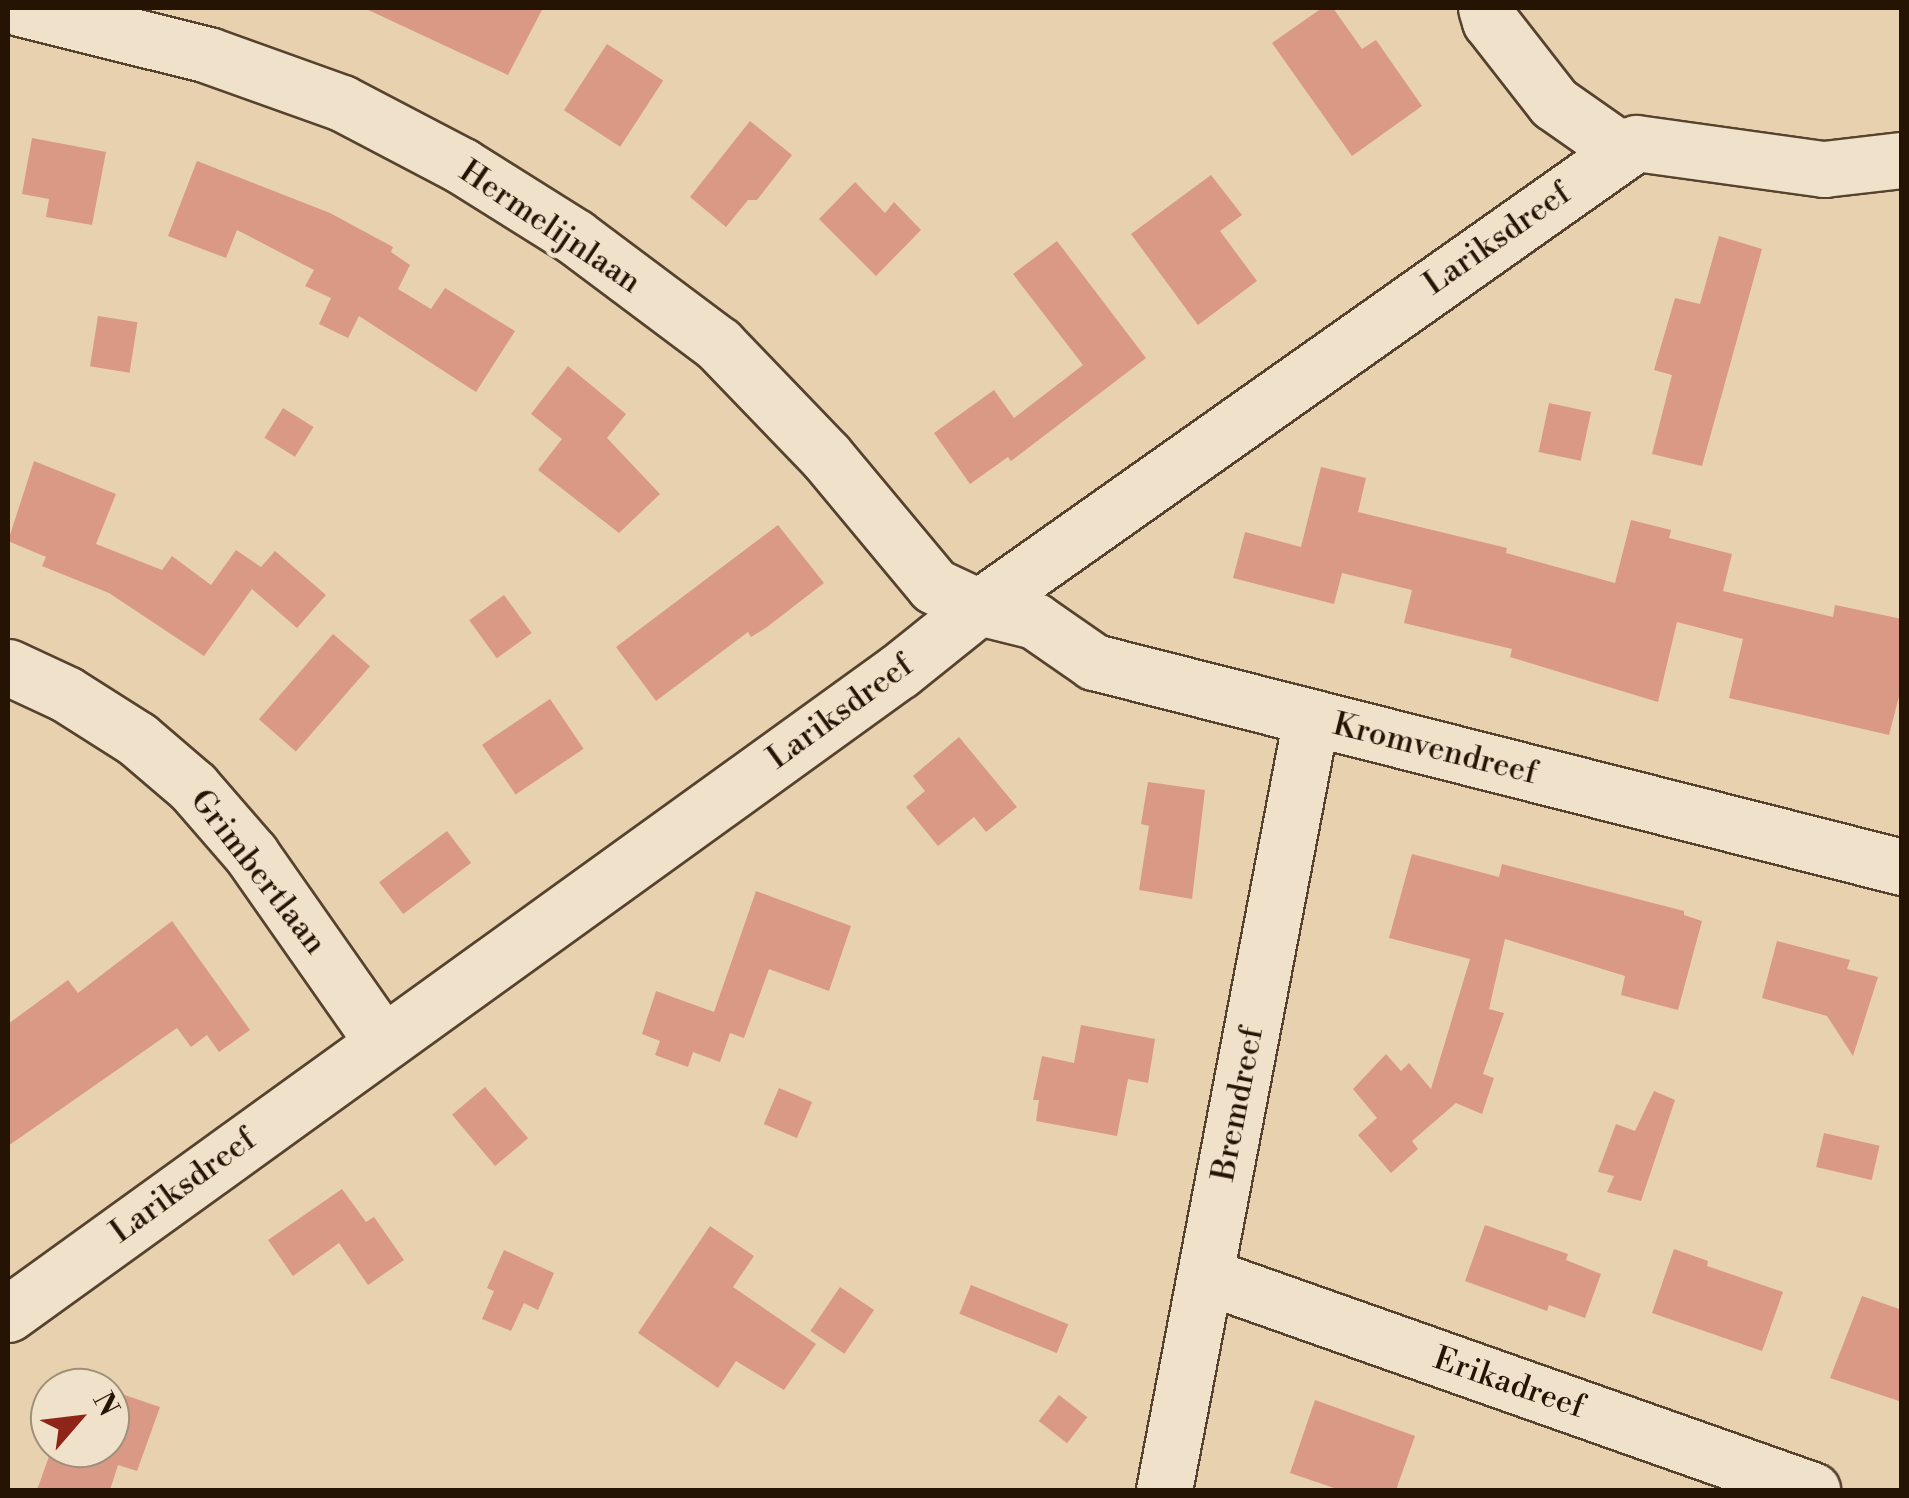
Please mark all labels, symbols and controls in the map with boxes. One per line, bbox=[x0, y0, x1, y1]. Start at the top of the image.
street label: Hermelijnlaan bbox=[452, 152, 648, 302]
street label: Lariksdreef bbox=[1416, 175, 1578, 303]
street label: Lariksdreef bbox=[760, 646, 920, 778]
street label: Kromvendreef bbox=[1329, 705, 1541, 793]
street label: Grimbertlaan bbox=[182, 782, 334, 962]
street label: Bremdreef bbox=[1204, 1024, 1272, 1184]
street label: Lariksdreef bbox=[103, 1120, 263, 1252]
street label: Erikadreef bbox=[1429, 1339, 1589, 1427]
north arrow bbox=[30, 1368, 130, 1468]
text: N bbox=[85, 1387, 126, 1423]

